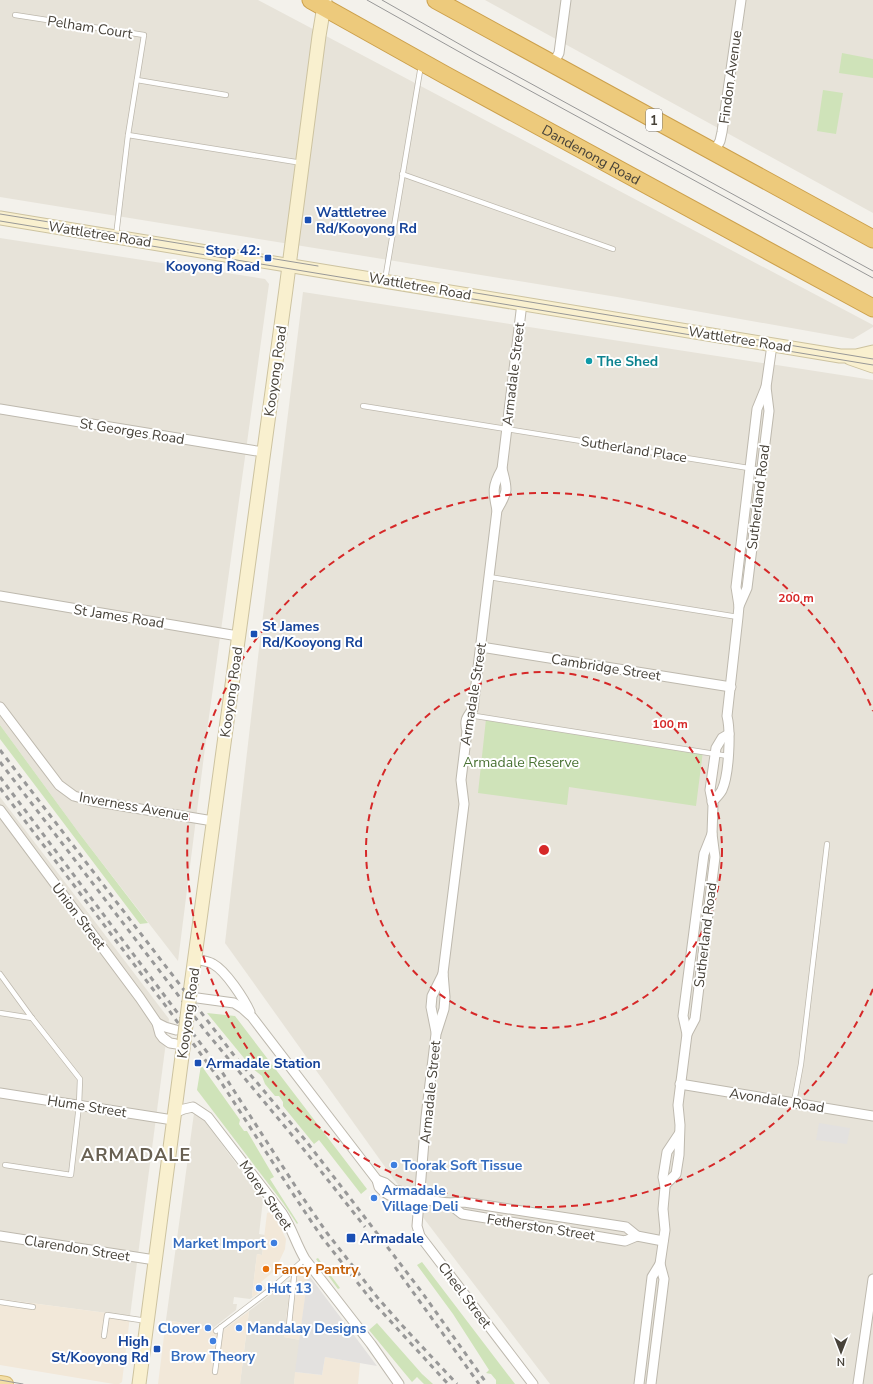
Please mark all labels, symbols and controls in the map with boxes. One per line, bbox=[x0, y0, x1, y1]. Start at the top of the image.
street label: Pelham Court bbox=[46, 11, 134, 44]
street label: Findon Avenue bbox=[715, 29, 746, 125]
road number: 1 bbox=[646, 109, 662, 131]
street label: Dandenong Road bbox=[538, 120, 644, 190]
place label: Wattletree Rd/Kooyong Rd bbox=[316, 203, 417, 238]
marker: Wattletree Rd/Kooyong Rd bbox=[303, 215, 313, 225]
street label: Wattletree Road bbox=[47, 217, 153, 252]
place label: Stop 42: Kooyong Road bbox=[166, 241, 260, 276]
marker: Stop 42: Kooyong Road bbox=[263, 253, 273, 263]
street label: Wattletree Road bbox=[367, 268, 473, 305]
street label: Armadale Street bbox=[498, 321, 529, 427]
street label: Wattletree Road bbox=[687, 322, 793, 357]
street label: Kooyong Road bbox=[260, 325, 291, 418]
place label: The Shed bbox=[597, 352, 658, 371]
marker: The Shed bbox=[584, 356, 594, 366]
street label: St Georges Road bbox=[78, 414, 186, 449]
street label: Sutherland Place bbox=[579, 432, 688, 467]
street label: Sutherland Road bbox=[743, 443, 774, 551]
text: 200 m bbox=[778, 590, 814, 606]
street label: St James Road bbox=[72, 600, 166, 633]
place label: St James Rd/Kooyong Rd bbox=[262, 617, 363, 652]
marker: St James Rd/Kooyong Rd bbox=[249, 629, 259, 639]
street label: Armadale Street bbox=[456, 641, 491, 747]
street label: Kooyong Road bbox=[216, 646, 247, 739]
street label: Cambridge Street bbox=[550, 649, 662, 686]
text: 100 m bbox=[652, 716, 688, 732]
park label: Armadale Reserve bbox=[463, 753, 579, 772]
street label: Inverness Avenue bbox=[78, 787, 190, 825]
centre of rings bbox=[537, 843, 551, 857]
street label: Union Street bbox=[47, 879, 110, 954]
street label: Sutherland Road bbox=[690, 881, 721, 989]
street label: Kooyong Road bbox=[173, 967, 204, 1060]
street label: Armadale Street bbox=[416, 1039, 445, 1145]
place label: Armadale Station bbox=[206, 1054, 321, 1073]
marker: Armadale Station bbox=[193, 1058, 203, 1068]
street label: Avondale Road bbox=[728, 1084, 826, 1117]
street label: Hume Street bbox=[46, 1091, 128, 1122]
district label: ARMADALE bbox=[81, 1143, 191, 1167]
place label: Toorak Soft Tissue bbox=[402, 1156, 523, 1175]
street label: Morey Street bbox=[235, 1157, 297, 1234]
marker: Toorak Soft Tissue bbox=[389, 1160, 399, 1170]
place label: Armadale Village Deli bbox=[381, 1181, 458, 1216]
marker: Armadale Village Deli bbox=[369, 1193, 379, 1203]
street label: Fetherston Street bbox=[486, 1210, 596, 1245]
place label: Armadale bbox=[360, 1229, 424, 1248]
street label: Clarendon Street bbox=[23, 1231, 131, 1266]
marker: Armadale bbox=[345, 1232, 357, 1244]
place label: Market Import bbox=[173, 1234, 267, 1253]
marker: Market Import bbox=[269, 1238, 279, 1248]
street label: Cheel Street bbox=[433, 1258, 496, 1332]
place label: Fancy Pantry bbox=[274, 1260, 359, 1279]
marker: Fancy Pantry bbox=[261, 1264, 271, 1274]
place label: Hut 13 bbox=[267, 1279, 312, 1298]
marker: Hut 13 bbox=[254, 1283, 264, 1293]
place label: Clover bbox=[158, 1319, 201, 1338]
place label: Mandalay Designs bbox=[247, 1319, 367, 1338]
marker: Clover bbox=[203, 1323, 213, 1333]
marker: Mandalay Designs bbox=[234, 1323, 244, 1333]
place label: High St/Kooyong Rd bbox=[51, 1332, 149, 1367]
north arrow bbox=[821, 1332, 861, 1372]
marker: Brow Theory bbox=[208, 1336, 218, 1346]
marker: High St/Kooyong Rd bbox=[152, 1344, 162, 1354]
place label: Brow Theory bbox=[171, 1347, 256, 1366]
text: N bbox=[837, 1354, 845, 1369]

